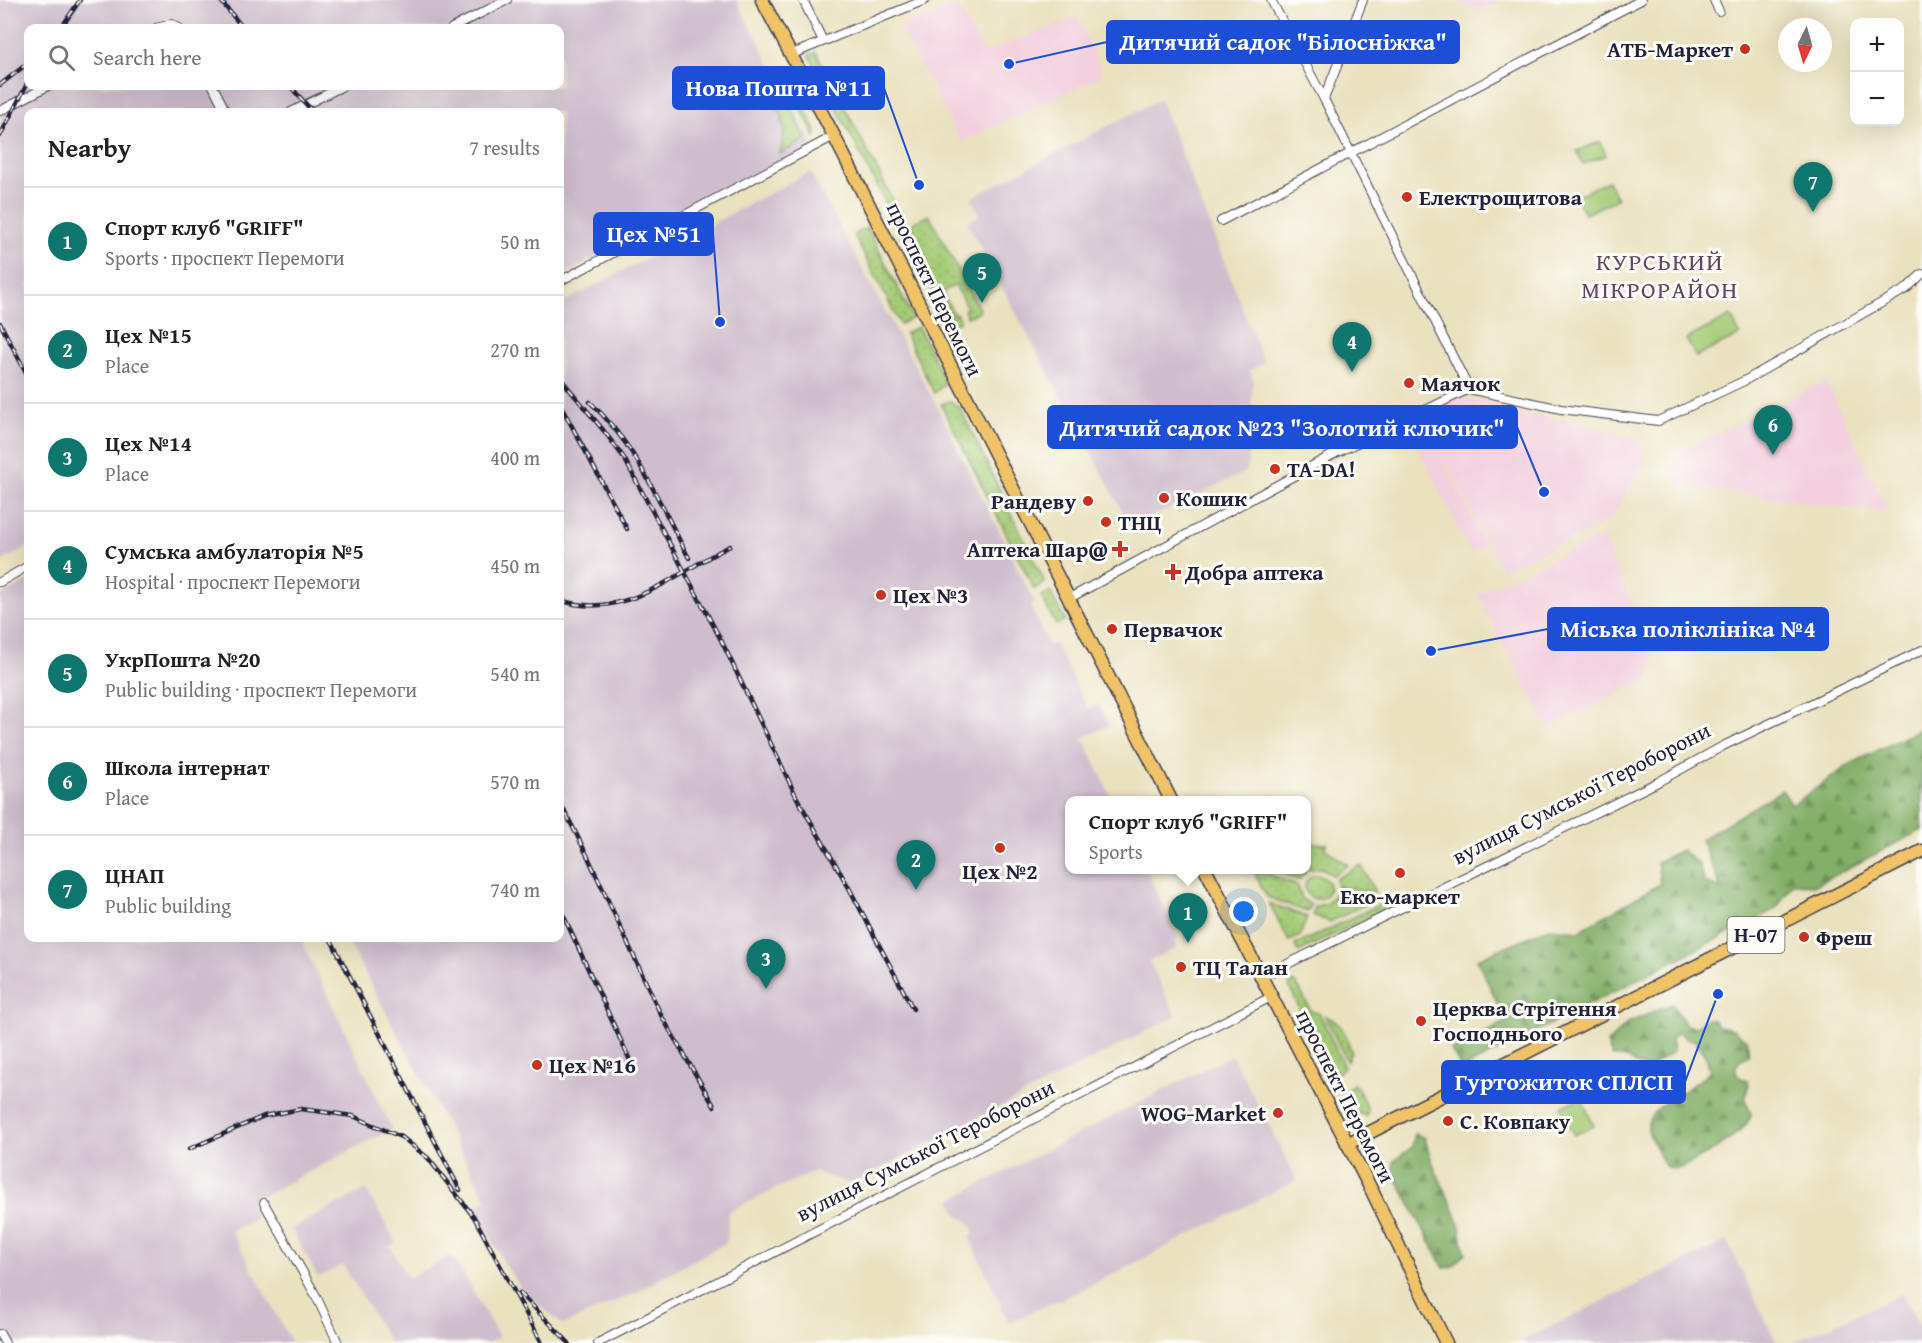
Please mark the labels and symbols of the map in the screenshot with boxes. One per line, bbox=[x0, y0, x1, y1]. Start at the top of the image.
north arrow bbox=[1778, 18, 1832, 72]
callout: Дитячий садок "Білосніжка" bbox=[1107, 21, 1459, 63]
text: Дитячий садок "Білосніжка" bbox=[1118, 24, 1447, 59]
place label: АТБ-Маркет bbox=[1607, 33, 1733, 65]
marker: АТБ-Маркет bbox=[1738, 42, 1752, 56]
callout: Нова Пошта №11 bbox=[673, 67, 884, 109]
text: Нова Пошта №11 bbox=[686, 70, 872, 105]
pin: 7 bbox=[1794, 162, 1832, 212]
place label: Електрощитова bbox=[1419, 181, 1583, 213]
marker: Електрощитова bbox=[1400, 190, 1414, 204]
street label: проспект Перемоги bbox=[879, 196, 991, 382]
callout: Цех №51 bbox=[594, 213, 713, 255]
text: Цех №51 bbox=[607, 216, 701, 251]
district label: КУРСЬКИЙ МІКРОРАЙОН bbox=[1581, 244, 1739, 307]
pin: 5 bbox=[962, 254, 1002, 303]
pin: 4 bbox=[1332, 322, 1372, 372]
place label: Маячок bbox=[1421, 367, 1500, 399]
marker: Маячок bbox=[1402, 376, 1416, 390]
callout: Дитячий садок №23 "Золотий ключик" bbox=[1048, 406, 1517, 448]
pin: 6 bbox=[1754, 406, 1792, 455]
text: Дитячий садок №23 "Золотий ключик" bbox=[1058, 410, 1505, 445]
place label: TA-DA! bbox=[1287, 453, 1356, 485]
marker: TA-DA! bbox=[1268, 462, 1282, 476]
place label: Кошик bbox=[1176, 482, 1247, 514]
place label: Рандеву bbox=[991, 485, 1076, 517]
marker: Кошик bbox=[1157, 491, 1171, 505]
marker: Рандеву bbox=[1081, 494, 1095, 508]
place label: ТНЦ bbox=[1118, 506, 1161, 538]
marker: ТНЦ bbox=[1099, 515, 1113, 529]
place label: Аптека Шар@ bbox=[967, 533, 1108, 565]
marker: Аптека Шар@ bbox=[1113, 542, 1127, 556]
place label: Добра аптека bbox=[1184, 556, 1324, 588]
marker: Добра аптека bbox=[1166, 565, 1180, 579]
place label: Цех №3 bbox=[893, 579, 968, 611]
marker: Цех №3 bbox=[874, 588, 888, 602]
callout: Міська поліклініка №4 bbox=[1548, 608, 1828, 650]
text: Міська поліклініка №4 bbox=[1560, 611, 1816, 646]
place label: Первачок bbox=[1124, 613, 1223, 645]
marker: Первачок bbox=[1105, 622, 1119, 636]
street label: вулиця Сумської Тероборони bbox=[1446, 714, 1716, 872]
pin: 2 bbox=[896, 840, 936, 890]
marker: Цех №2 bbox=[993, 841, 1007, 855]
place label: Цех №2 bbox=[962, 855, 1038, 887]
marker: Еко-маркет bbox=[1393, 866, 1407, 880]
place label: Еко-маркет bbox=[1340, 880, 1460, 912]
pin: 1 bbox=[1168, 894, 1208, 943]
your location bbox=[1229, 897, 1258, 926]
road number: Н-07 bbox=[1728, 917, 1784, 953]
place label: Фреш bbox=[1816, 921, 1872, 953]
marker: Фреш bbox=[1797, 930, 1811, 944]
pin: 3 bbox=[746, 940, 786, 989]
place label: ТЦ Талан bbox=[1193, 951, 1288, 983]
marker: ТЦ Талан bbox=[1174, 960, 1188, 974]
place label: Церква Стрітення Господнього bbox=[1433, 992, 1617, 1049]
street label: проспект Перемоги bbox=[1288, 1004, 1404, 1188]
marker: Церква Стрітення Господнього bbox=[1414, 1014, 1428, 1028]
place label: Цех №16 bbox=[549, 1049, 636, 1081]
marker: Цех №16 bbox=[530, 1058, 544, 1072]
callout: Гуртожиток СПЛСП bbox=[1442, 1061, 1685, 1103]
text: Гуртожиток СПЛСП bbox=[1455, 1064, 1673, 1099]
street label: вулиця Сумської Тероборони bbox=[790, 1071, 1060, 1229]
place label: WOG-Market bbox=[1141, 1097, 1267, 1129]
place label: С. Ковпаку bbox=[1460, 1105, 1570, 1137]
marker: WOG-Market bbox=[1271, 1106, 1285, 1120]
marker: С. Ковпаку bbox=[1441, 1114, 1455, 1128]

